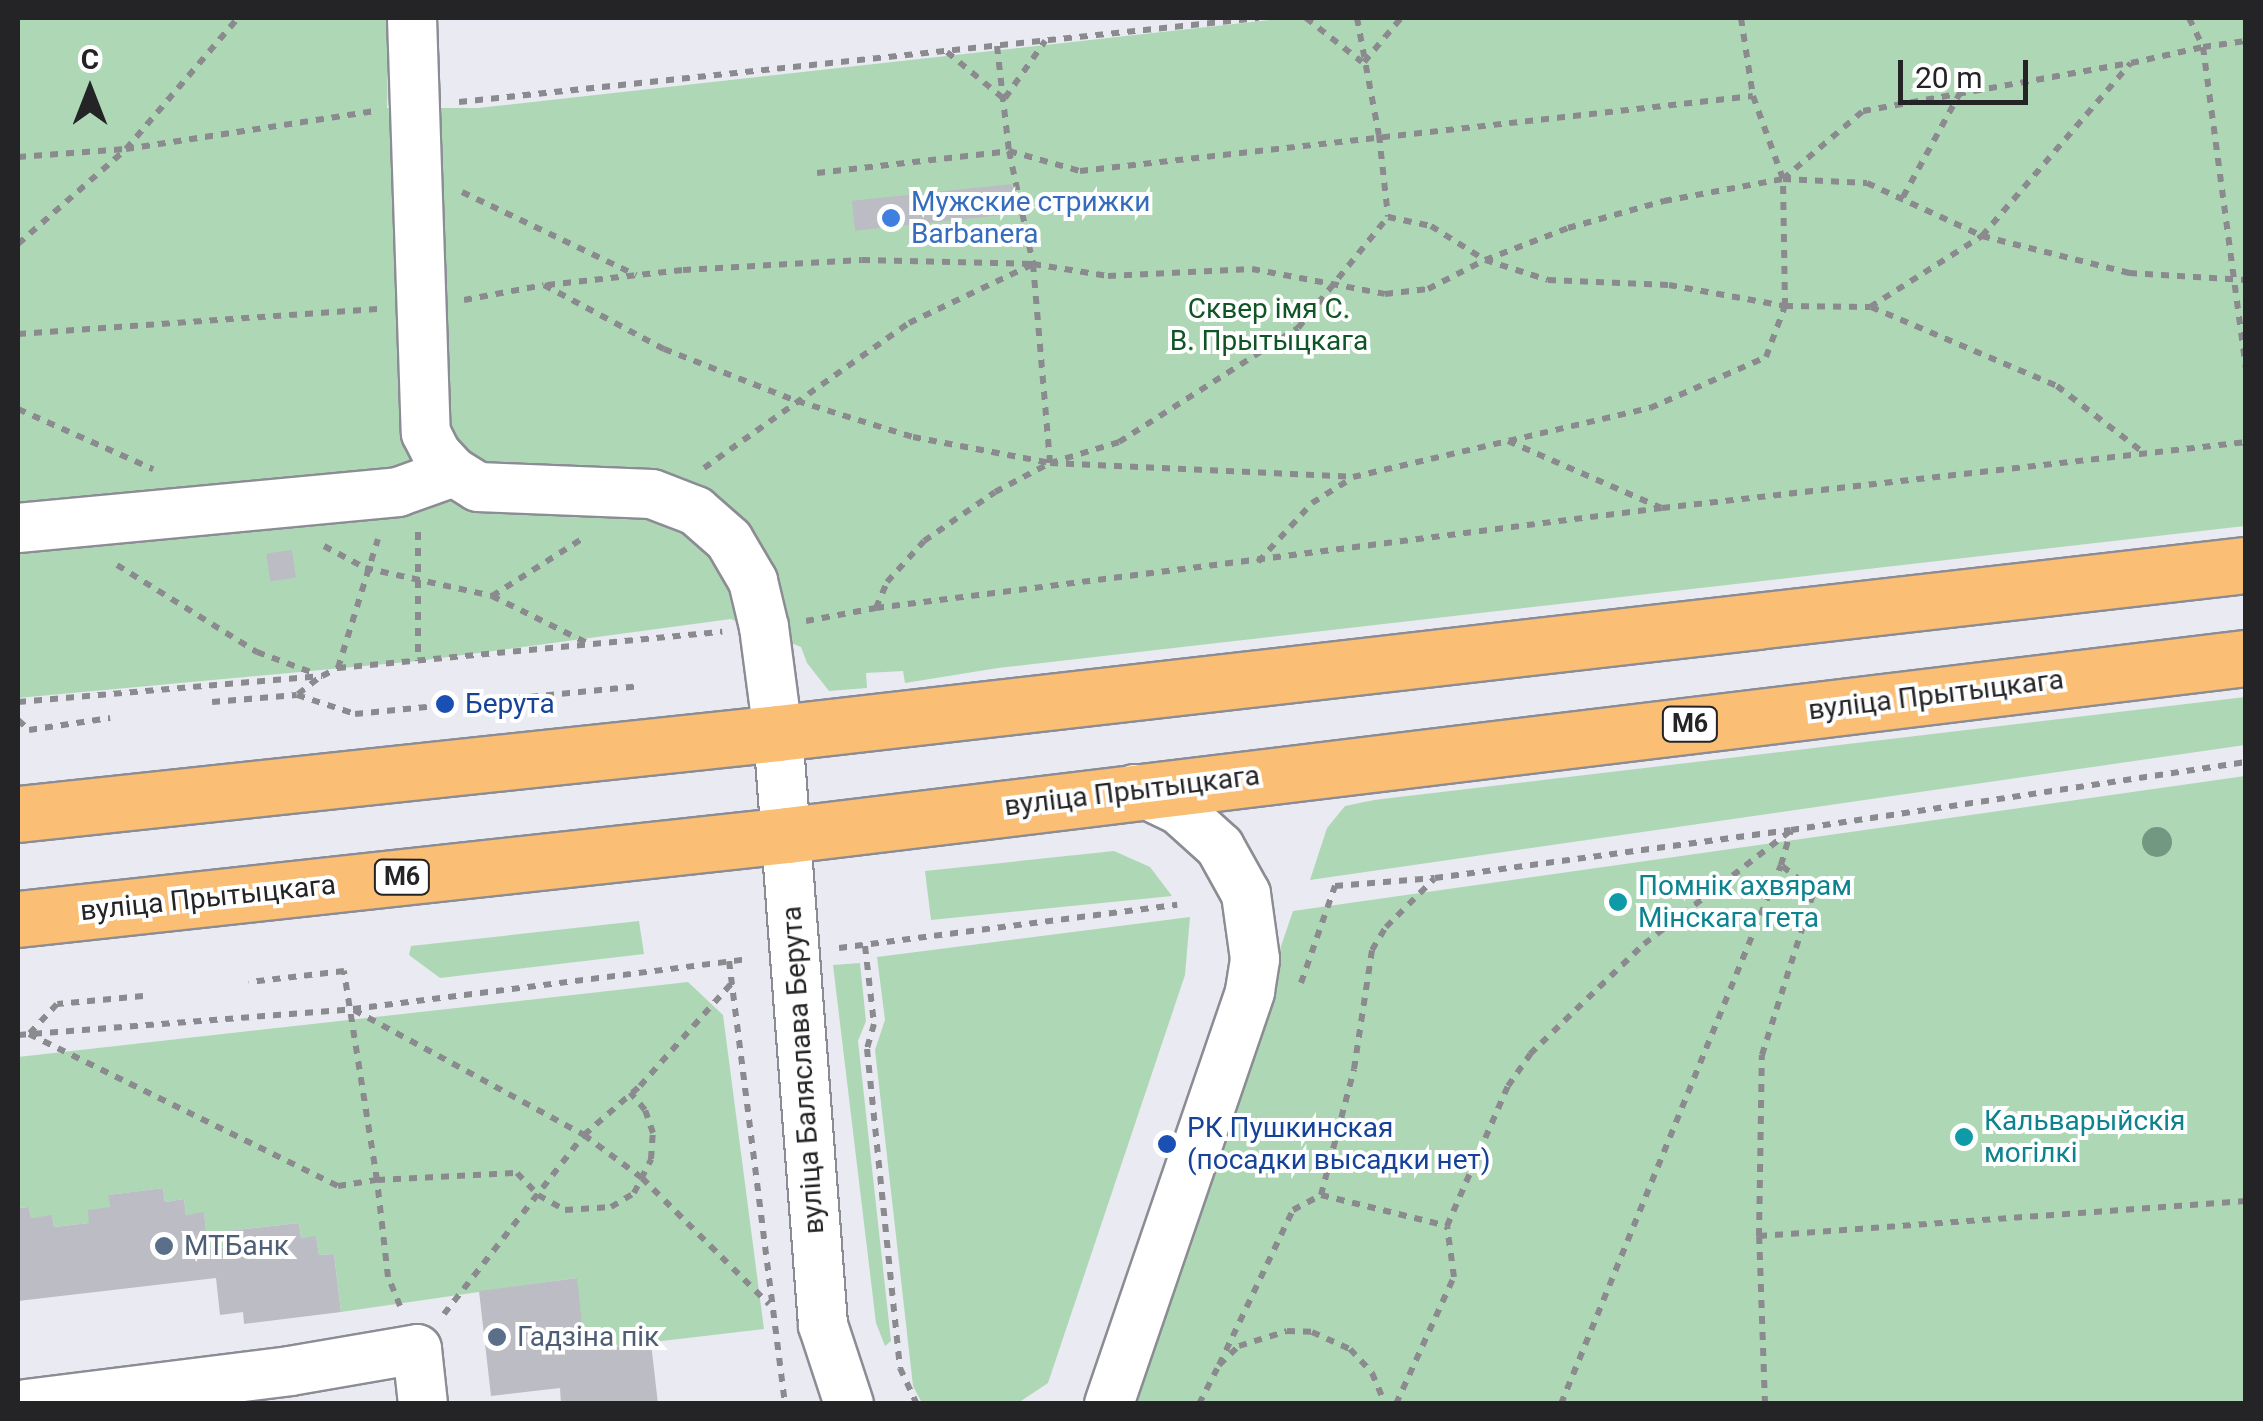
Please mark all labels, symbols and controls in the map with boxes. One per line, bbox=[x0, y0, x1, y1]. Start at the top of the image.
north arrow bbox=[40, 40, 140, 140]
scale bar bbox=[1903, 40, 2033, 102]
text: С bbox=[81, 43, 99, 76]
text: 20 m bbox=[1915, 60, 1982, 95]
place label: Мужские стрижки Barbanera bbox=[911, 185, 1150, 251]
marker: Мужские стрижки Barbanera bbox=[880, 207, 902, 229]
park label: Сквер імя С. В. Прытыцкага bbox=[1170, 292, 1368, 358]
street label: вуліца Прытыцкага bbox=[1806, 663, 2066, 727]
place label: Берута bbox=[465, 687, 555, 721]
marker: Берута bbox=[434, 693, 456, 715]
road number: М6 bbox=[1660, 704, 1720, 744]
street label: вуліца Прытыцкага bbox=[1002, 759, 1262, 823]
road number: М6 bbox=[372, 857, 432, 897]
street label: вуліца Прытыцкага bbox=[78, 868, 338, 928]
place label: Помнік ахвярам Мінскага гета bbox=[1638, 869, 1852, 935]
marker: Помнік ахвярам Мінскага гета bbox=[1607, 891, 1629, 913]
street label: вуліца Баляслава Берута bbox=[775, 905, 831, 1235]
place label: Кальварыйскія могілкі bbox=[1984, 1104, 2185, 1170]
place label: РК Пушкинская (посадки высадки нет) bbox=[1187, 1111, 1491, 1177]
marker: Кальварыйскія могілкі bbox=[1953, 1126, 1975, 1148]
marker: РК Пушкинская (посадки высадки нет) bbox=[1156, 1133, 1178, 1155]
place label: МТБанк bbox=[184, 1229, 289, 1263]
marker: МТБанк bbox=[153, 1235, 175, 1257]
place label: Гадзіна пік bbox=[517, 1320, 659, 1354]
marker: Гадзіна пік bbox=[486, 1326, 508, 1348]

